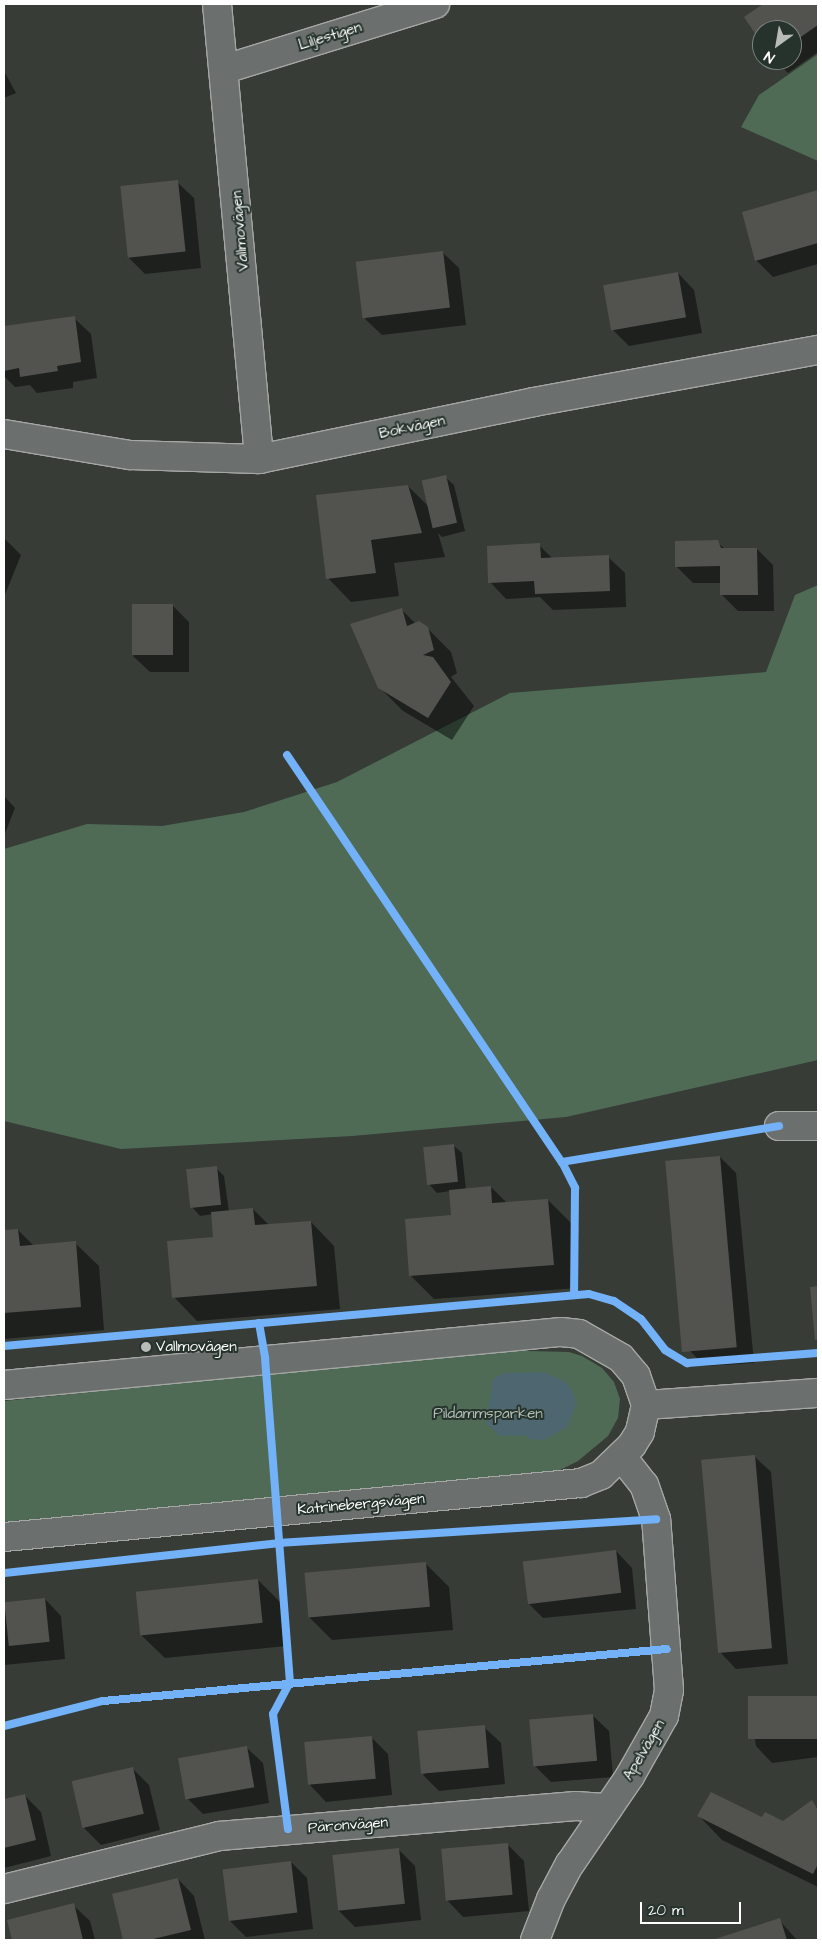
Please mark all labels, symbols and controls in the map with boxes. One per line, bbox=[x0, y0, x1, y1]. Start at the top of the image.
street label: Liljestigen bbox=[296, 18, 364, 54]
north arrow bbox=[752, 20, 802, 70]
text: N bbox=[761, 46, 779, 68]
street label: Vallmovägen bbox=[228, 190, 252, 272]
street label: Bokvägen bbox=[377, 411, 447, 443]
place label: Vallmovägen bbox=[156, 1338, 237, 1356]
marker: Vallmovägen bbox=[140, 1341, 152, 1353]
park label: Pildammsparken bbox=[433, 1405, 543, 1423]
street label: Katrinebergsvägen bbox=[297, 1489, 425, 1519]
street label: Apelvägen bbox=[619, 1716, 669, 1784]
street label: Päronvägen bbox=[307, 1813, 389, 1837]
scale bar bbox=[642, 1892, 743, 1924]
text: 20 m bbox=[648, 1900, 684, 1921]

